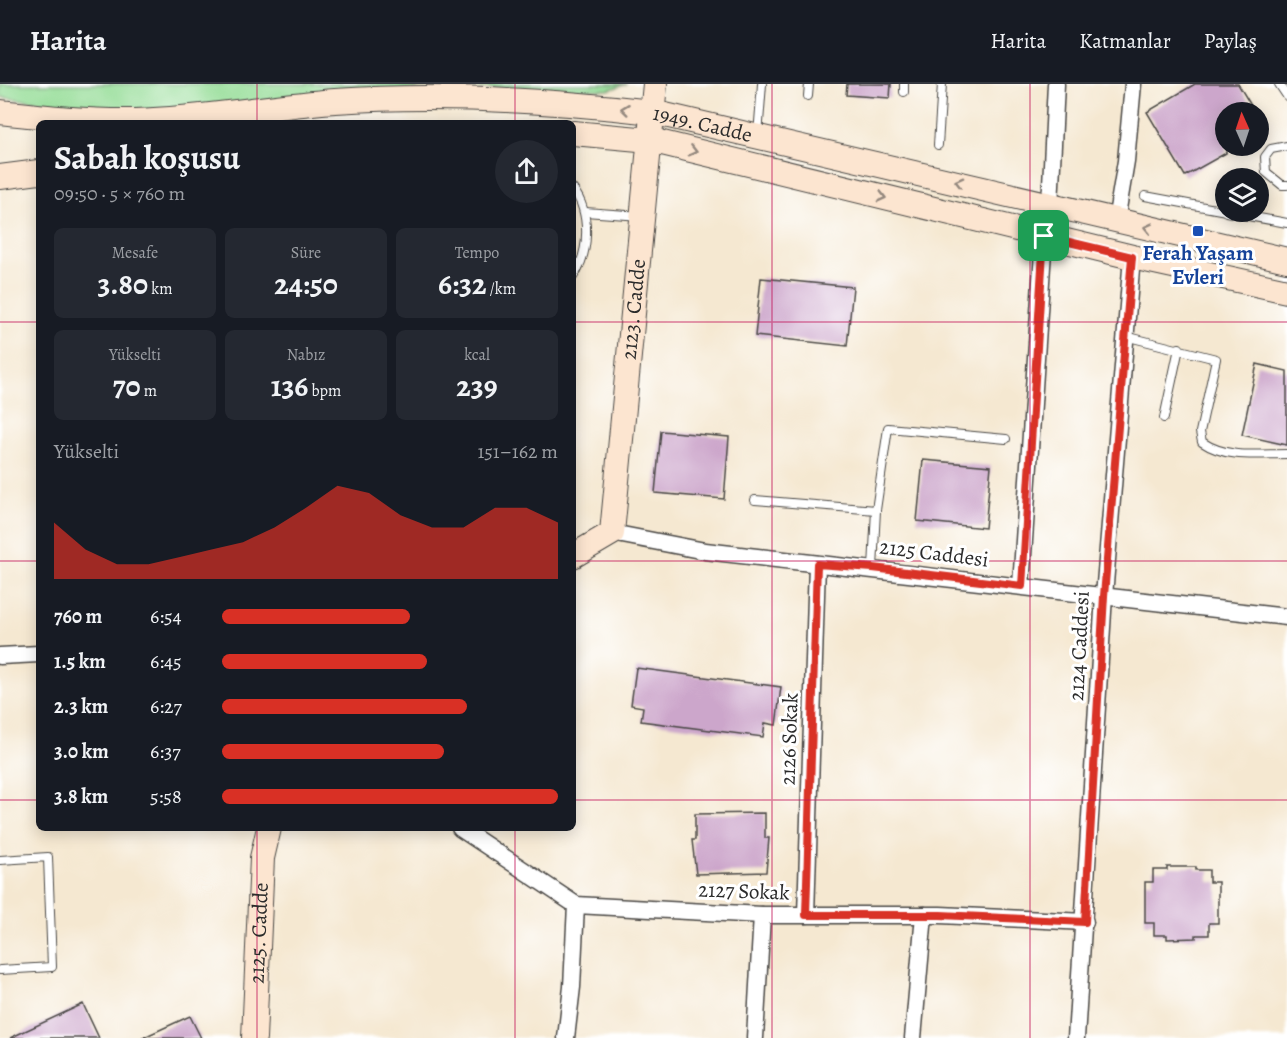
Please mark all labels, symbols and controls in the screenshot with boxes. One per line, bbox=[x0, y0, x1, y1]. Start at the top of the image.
text: Harita bbox=[30, 22, 107, 60]
text: Harita bbox=[990, 27, 1046, 55]
text: Katmanlar bbox=[1079, 27, 1171, 55]
text: Paylaş bbox=[1204, 27, 1257, 55]
street label: 1949. Cadde bbox=[650, 99, 755, 149]
north arrow bbox=[1215, 102, 1269, 156]
map controls bbox=[1215, 102, 1269, 222]
one-way arrow bbox=[620, 103, 629, 115]
text: Sabah koşusu bbox=[54, 135, 240, 180]
button: share bbox=[495, 140, 558, 203]
one-way arrow bbox=[688, 143, 698, 156]
button: layers bbox=[1215, 168, 1269, 222]
one-way arrow bbox=[954, 176, 964, 189]
text: 09:50 · 5 × 760 m bbox=[54, 180, 185, 207]
one-way arrow bbox=[877, 189, 887, 202]
pin bbox=[1018, 210, 1069, 261]
icon: arrive bbox=[1027, 219, 1060, 252]
one-way arrow bbox=[1143, 222, 1153, 235]
marker: Ferah Yaşam Evleri bbox=[1191, 224, 1205, 238]
place label: Ferah Yaşam Evleri bbox=[1142, 239, 1254, 291]
text: Mesafe bbox=[112, 242, 158, 264]
text: Süre bbox=[291, 242, 321, 264]
text: Tempo bbox=[455, 242, 499, 264]
street label: 2123. Cadde bbox=[615, 258, 652, 361]
text: 3.80 bbox=[97, 264, 148, 304]
text: 24:50 bbox=[274, 264, 338, 304]
text: 6:32 bbox=[438, 264, 486, 304]
text: km bbox=[148, 278, 173, 300]
text: /km bbox=[486, 278, 516, 300]
text: Yükselti bbox=[109, 344, 161, 366]
text: Nabız bbox=[287, 344, 325, 366]
text: kcal bbox=[464, 344, 490, 366]
text: 70 bbox=[113, 366, 141, 406]
text: 136 bbox=[271, 366, 308, 406]
text: 239 bbox=[456, 366, 498, 406]
text: m bbox=[141, 380, 157, 402]
text: bpm bbox=[308, 380, 341, 402]
text: Yükselti bbox=[54, 438, 119, 465]
text: 151–162 m bbox=[477, 438, 558, 465]
street label: 2125 Caddesi bbox=[878, 532, 990, 574]
street label: 2124 Caddesi bbox=[1062, 590, 1096, 702]
text: 760 m bbox=[54, 603, 102, 630]
text: 6:54 bbox=[150, 603, 182, 630]
text: 1.5 km bbox=[54, 648, 106, 675]
text: 6:45 bbox=[150, 648, 182, 675]
street label: 2126 Sokak bbox=[773, 692, 805, 786]
text: 2.3 km bbox=[54, 693, 108, 720]
text: 6:27 bbox=[150, 693, 182, 720]
text: 3.0 km bbox=[54, 738, 109, 765]
text: 6:37 bbox=[150, 738, 181, 765]
text: 3.8 km bbox=[54, 783, 108, 810]
text: 5:58 bbox=[150, 783, 182, 810]
street label: 2127 Sokak bbox=[698, 875, 791, 907]
street label: 2125. Cadde bbox=[242, 882, 275, 984]

